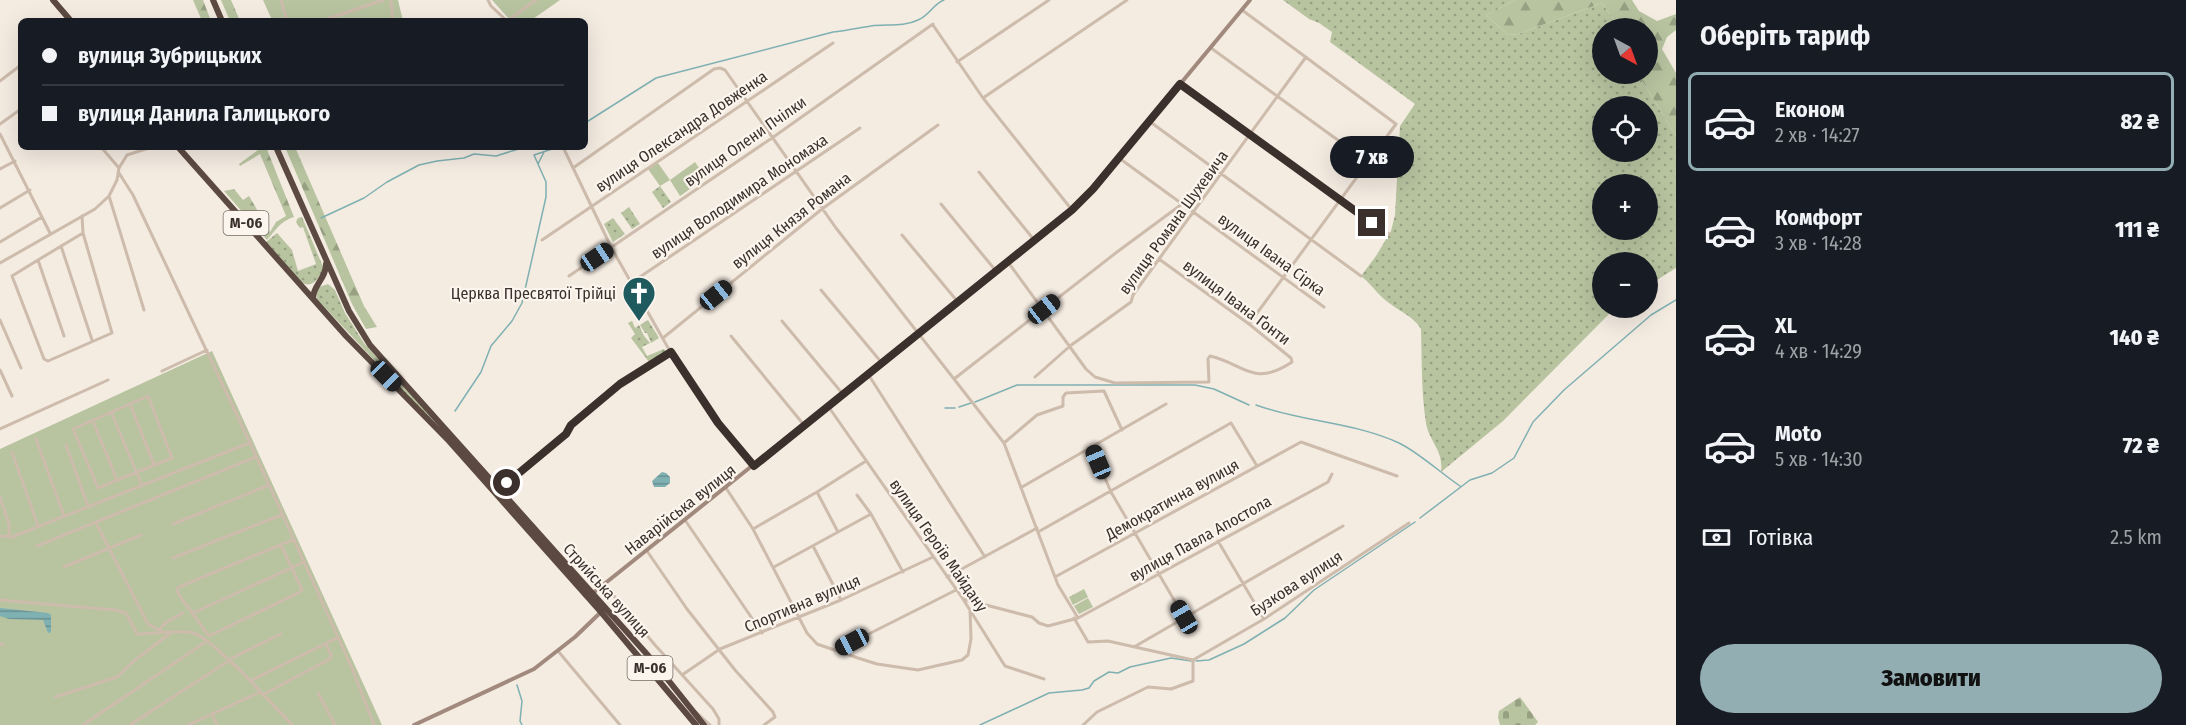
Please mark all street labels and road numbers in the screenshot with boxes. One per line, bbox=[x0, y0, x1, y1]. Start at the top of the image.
street label: вулиця Олександра Довженка bbox=[592, 67, 771, 196]
street label: вулиця Олени Пчілки bbox=[681, 92, 810, 191]
street label: вулиця Володимира Мономаха bbox=[647, 130, 831, 263]
street label: вулиця Романа Шухевича bbox=[1115, 147, 1232, 298]
street label: вулиця Князя Романа bbox=[728, 168, 855, 273]
street label: вулиця Івана Сірка bbox=[1215, 209, 1329, 300]
road number: М-06 bbox=[224, 211, 268, 235]
street label: вулиця Івана Ґонти bbox=[1179, 256, 1294, 349]
street label: Демократична вулиця bbox=[1101, 455, 1242, 544]
street label: Наварійська вулиця bbox=[621, 460, 740, 559]
street label: вулиця Героїв Майдану bbox=[886, 475, 992, 616]
street label: вулиця Павла Апостола bbox=[1126, 491, 1275, 585]
street label: Стрийська вулиця bbox=[559, 539, 654, 642]
street label: Бузкова вулиця bbox=[1247, 547, 1346, 620]
street label: Спортивна вулиця bbox=[741, 570, 863, 636]
road number: М-06 bbox=[628, 656, 672, 680]

